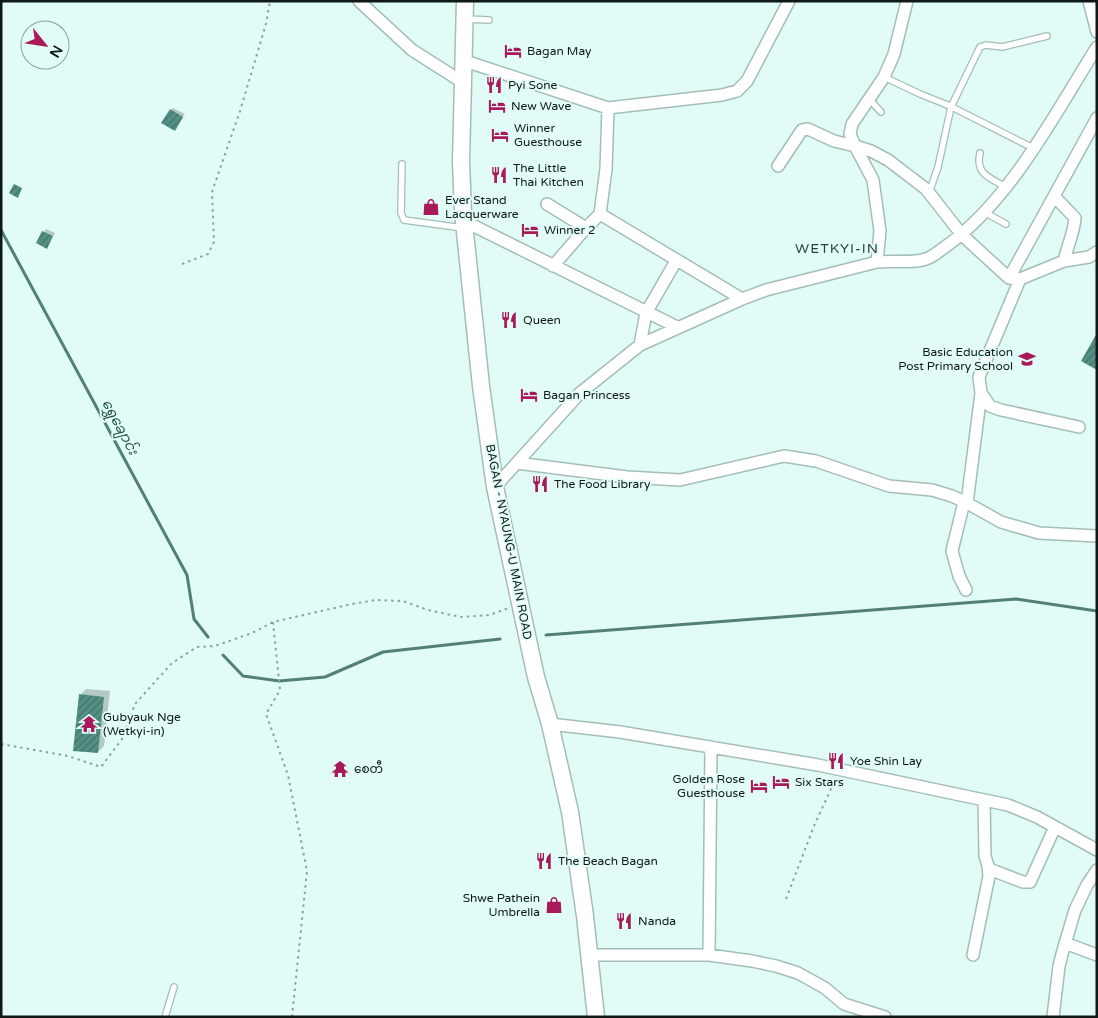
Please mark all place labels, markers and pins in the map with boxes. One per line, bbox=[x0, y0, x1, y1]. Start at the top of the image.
hotel icon: Bagan May bbox=[503, 41, 523, 61]
place label: Bagan May bbox=[527, 44, 592, 58]
restaurant icon: Pyi Sone bbox=[484, 75, 504, 95]
place label: Pyi Sone bbox=[508, 78, 558, 92]
hotel icon: New Wave bbox=[487, 96, 507, 116]
place label: New Wave bbox=[511, 99, 571, 113]
place label: Winner Guesthouse bbox=[514, 121, 582, 149]
hotel icon: Winner Guesthouse bbox=[490, 125, 510, 145]
place label: The Little Thai Kitchen bbox=[513, 161, 584, 189]
restaurant icon: The Little Thai Kitchen bbox=[489, 165, 509, 185]
place label: Ever Stand Lacquerware bbox=[445, 193, 519, 221]
shop icon: Ever Stand Lacquerware bbox=[421, 197, 441, 217]
hotel icon: Winner 2 bbox=[520, 220, 540, 240]
place label: Winner 2 bbox=[544, 223, 596, 237]
restaurant icon: Queen bbox=[499, 310, 519, 330]
place label: Queen bbox=[523, 313, 561, 327]
place label: Basic Education Post Primary School bbox=[898, 345, 1013, 373]
school or university icon: Basic Education Post Primary School bbox=[1017, 349, 1037, 369]
hotel icon: Bagan Princess bbox=[519, 385, 539, 405]
place label: Bagan Princess bbox=[543, 388, 631, 402]
restaurant icon: The Food Library bbox=[530, 474, 550, 494]
place label: The Food Library bbox=[554, 477, 651, 491]
place label: Gubyauk Nge (Wetkyi-in) bbox=[103, 710, 181, 738]
temple icon: Gubyauk Nge (Wetkyi-in) bbox=[79, 714, 99, 734]
restaurant icon: Yoe Shin Lay bbox=[826, 751, 846, 771]
place label: Yoe Shin Lay bbox=[850, 754, 923, 768]
temple icon: စေတီ bbox=[330, 759, 350, 779]
place label: စေတီ bbox=[354, 760, 383, 776]
place label: Golden Rose Guesthouse bbox=[672, 772, 745, 800]
hotel icon: Six Stars bbox=[771, 772, 791, 792]
place label: Six Stars bbox=[795, 775, 844, 789]
hotel icon: Golden Rose Guesthouse bbox=[749, 776, 769, 796]
restaurant icon: The Beach Bagan bbox=[534, 851, 554, 871]
place label: The Beach Bagan bbox=[558, 854, 658, 868]
place label: Shwe Pathein Umbrella bbox=[463, 891, 540, 919]
shop icon: Shwe Pathein Umbrella bbox=[544, 895, 564, 915]
restaurant icon: Nanda bbox=[614, 911, 634, 931]
place label: Nanda bbox=[638, 914, 676, 928]

